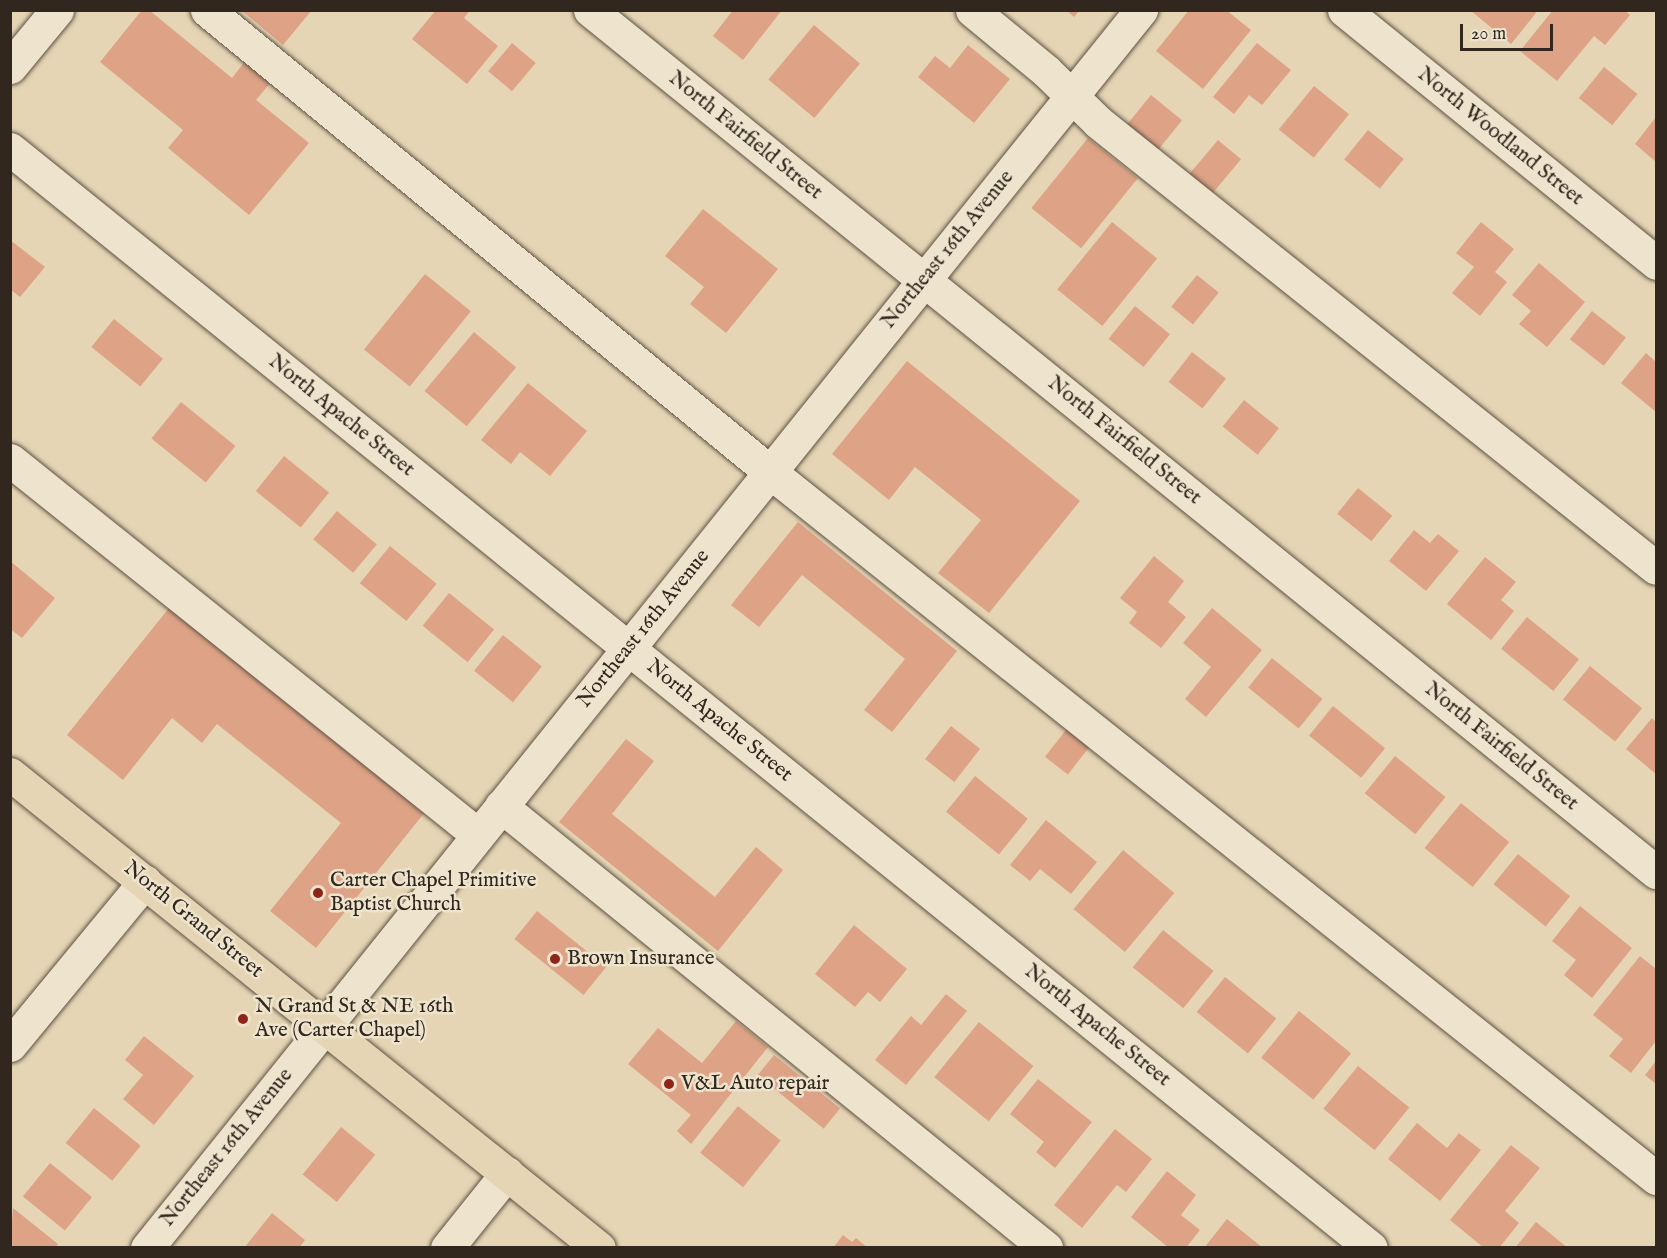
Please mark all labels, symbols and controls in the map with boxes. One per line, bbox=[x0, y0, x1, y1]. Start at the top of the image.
scale bar bbox=[1463, 12, 1556, 50]
text: 20 m bbox=[1471, 23, 1506, 46]
street label: North Woodland Street bbox=[1412, 62, 1588, 212]
street label: North Fairfield Street bbox=[663, 66, 827, 206]
street label: Northeast 16th Avenue bbox=[876, 166, 1020, 334]
street label: North Apache Street bbox=[263, 349, 419, 483]
street label: North Fairfield Street bbox=[1042, 371, 1206, 511]
street label: Northeast 16th Avenue bbox=[572, 545, 716, 713]
street label: North Apache Street bbox=[641, 654, 797, 788]
street label: North Fairfield Street bbox=[1419, 677, 1583, 817]
street label: North Grand Street bbox=[118, 856, 268, 984]
place label: Carter Chapel Primitive Baptist Church bbox=[330, 868, 536, 918]
marker: Carter Chapel Primitive Baptist Church bbox=[311, 886, 325, 900]
place label: Brown Insurance bbox=[567, 946, 714, 972]
marker: Brown Insurance bbox=[548, 952, 562, 966]
street label: North Apache Street bbox=[1019, 959, 1175, 1093]
place label: N Grand St & NE 16th Ave (Carter Chapel) bbox=[255, 994, 453, 1044]
marker: N Grand St & NE 16th Ave (Carter Chapel) bbox=[236, 1012, 250, 1026]
street label: Northeast 16th Avenue bbox=[155, 1064, 299, 1232]
place label: V&L Auto repair bbox=[681, 1071, 829, 1097]
marker: V&L Auto repair bbox=[662, 1077, 676, 1091]

